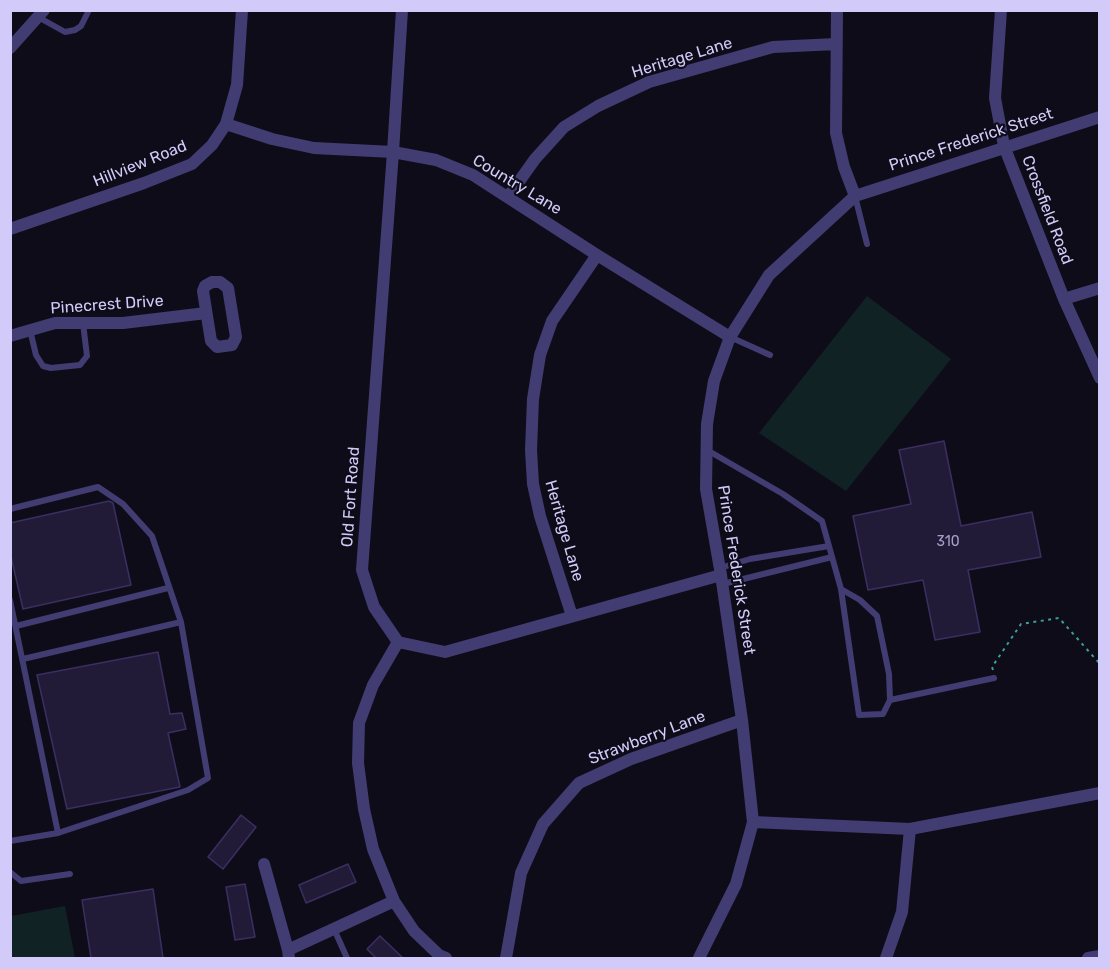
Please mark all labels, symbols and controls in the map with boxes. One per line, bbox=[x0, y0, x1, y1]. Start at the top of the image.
street label: Heritage Lane bbox=[629, 34, 735, 82]
street label: Prince Frederick Street bbox=[887, 104, 1055, 176]
street label: Hillview Road bbox=[90, 137, 190, 191]
street label: Country Lane bbox=[469, 151, 565, 219]
street label: Crossfield Road bbox=[1017, 153, 1077, 267]
street label: Pinecrest Drive bbox=[50, 291, 164, 319]
street label: Old Fort Road bbox=[338, 446, 364, 548]
street label: Heritage Lane bbox=[540, 478, 588, 584]
street label: Prince Frederick Street bbox=[713, 484, 759, 656]
house number: 310 bbox=[936, 534, 960, 550]
street label: Strawberry Lane bbox=[586, 707, 708, 769]

